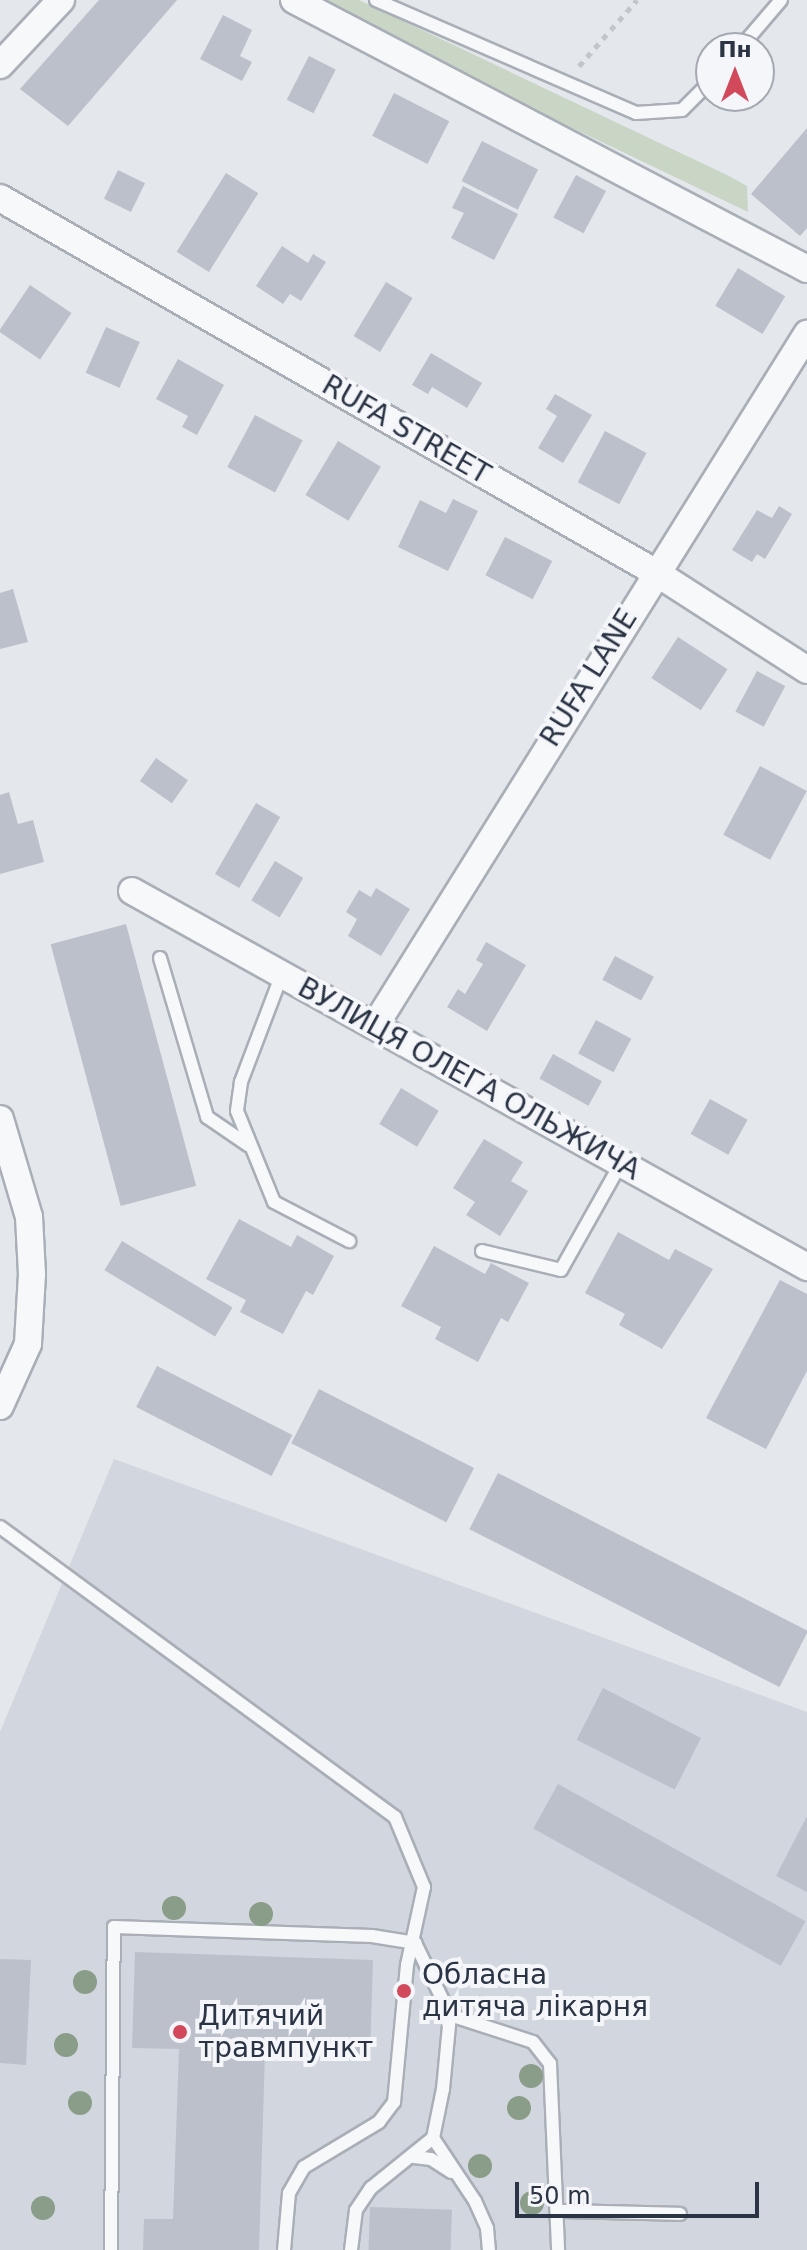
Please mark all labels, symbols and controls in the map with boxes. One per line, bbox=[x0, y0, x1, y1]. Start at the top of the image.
north arrow bbox=[695, 32, 775, 112]
text: Пн bbox=[718, 37, 752, 62]
street label: RUFA STREET bbox=[316, 368, 496, 492]
street label: RUFA LANE bbox=[534, 603, 644, 753]
street label: ВУЛИЦЯ ОЛЕГА ОЛЬЖИЧА bbox=[292, 971, 646, 1187]
place label: Обласна дитяча лікарня bbox=[422, 1958, 648, 2024]
marker: Обласна дитяча лікарня bbox=[393, 1980, 415, 2002]
place label: Дитячий травмпункт bbox=[198, 1999, 373, 2065]
marker: Дитячий травмпункт bbox=[169, 2021, 191, 2043]
scale bar bbox=[519, 2166, 763, 2216]
text: 50 m bbox=[529, 2182, 591, 2210]

